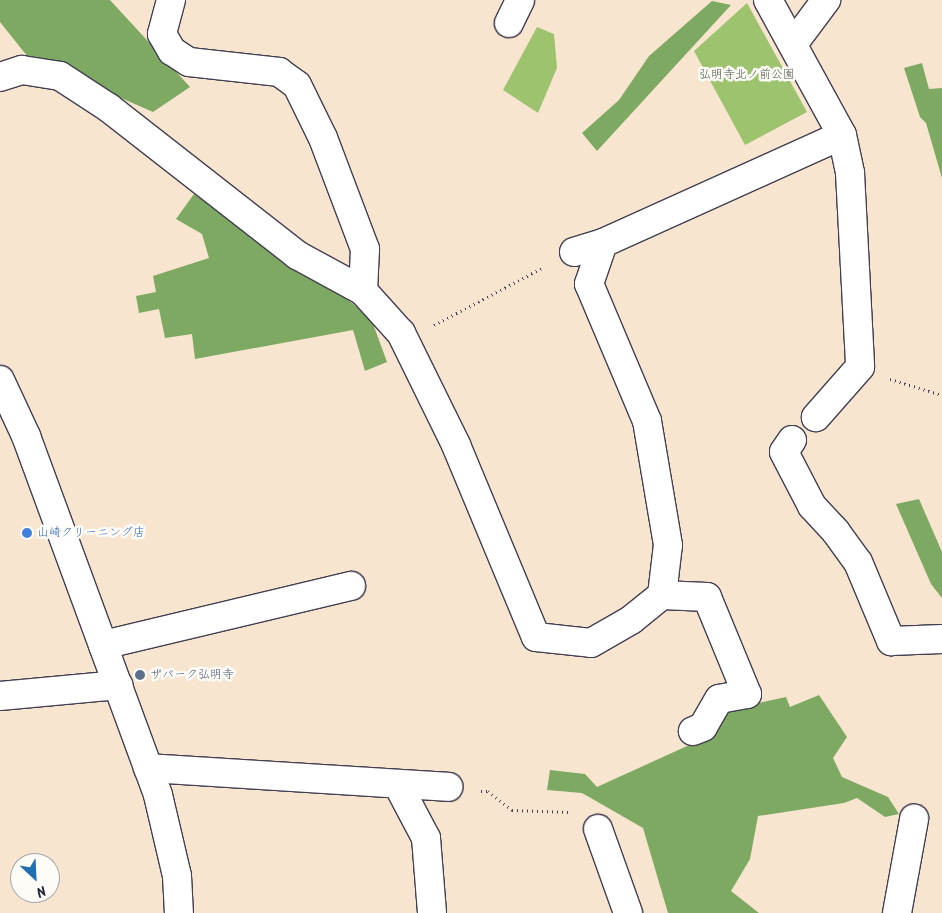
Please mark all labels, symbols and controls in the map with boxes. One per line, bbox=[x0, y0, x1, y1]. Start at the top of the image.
park label: 弘明寺北ノ前公園 bbox=[699, 68, 795, 82]
place label: 山崎クリーニング店 bbox=[37, 526, 145, 540]
marker: 山崎クリーニング店 bbox=[21, 527, 33, 539]
place label: ザパーク弘明寺 bbox=[150, 668, 234, 682]
marker: ザパーク弘明寺 bbox=[134, 669, 146, 681]
north arrow bbox=[10, 853, 60, 903]
text: N bbox=[32, 879, 50, 903]

